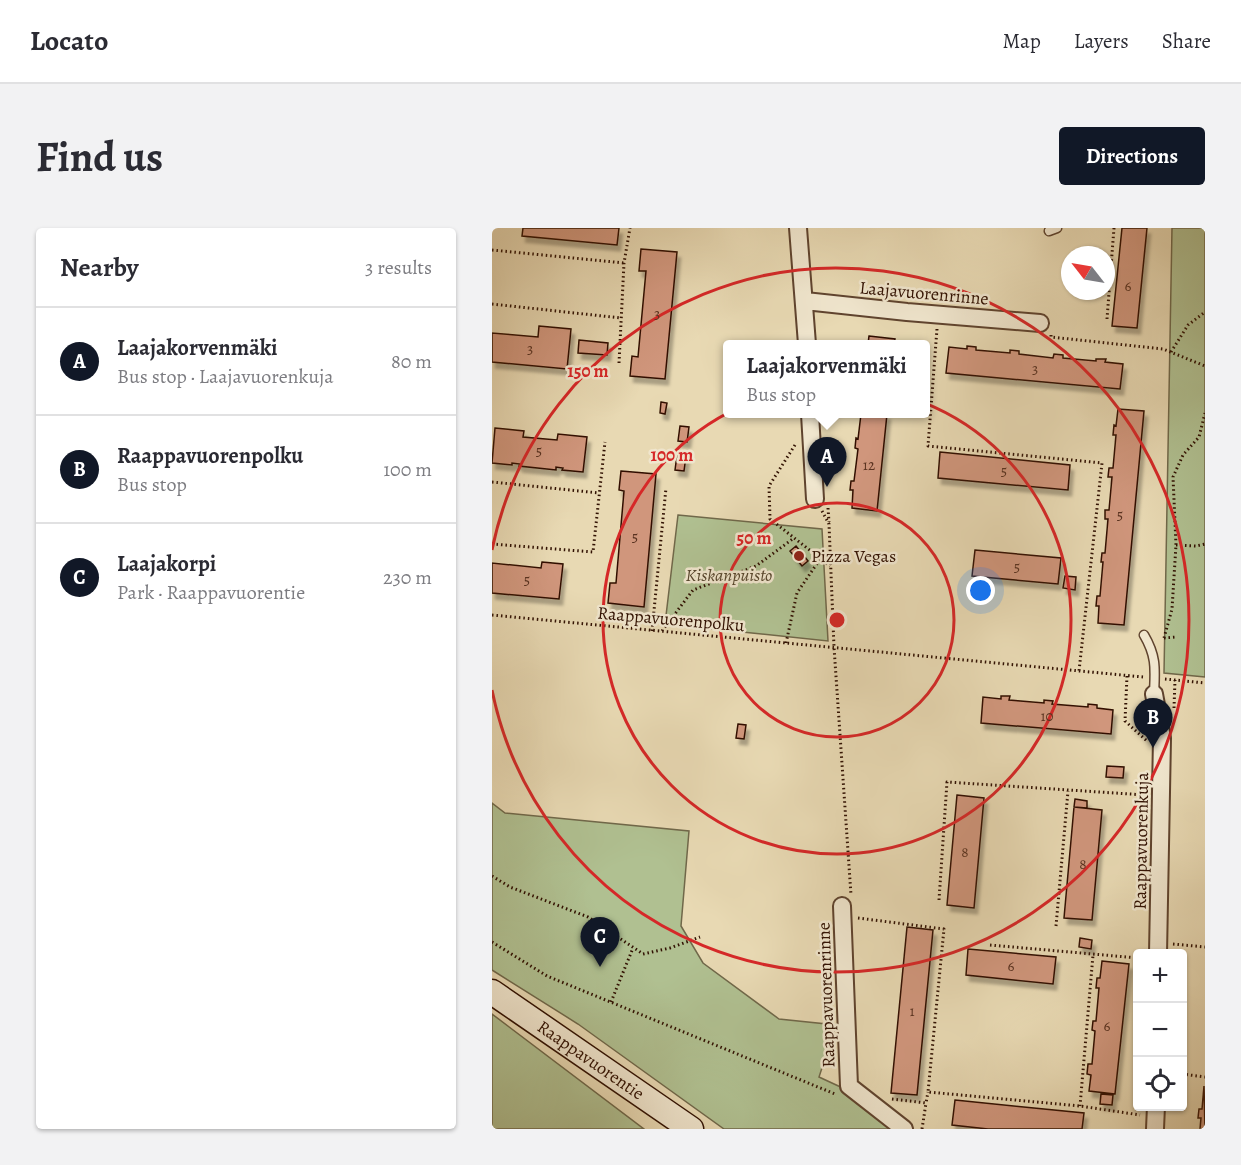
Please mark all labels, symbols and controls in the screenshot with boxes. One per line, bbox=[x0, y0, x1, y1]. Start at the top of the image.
text: Locato bbox=[30, 22, 108, 60]
text: Map bbox=[1002, 27, 1041, 55]
text: Layers bbox=[1074, 27, 1129, 55]
text: Share bbox=[1162, 27, 1211, 55]
button: Directions bbox=[1059, 127, 1205, 185]
text: Find us bbox=[36, 128, 163, 185]
north arrow bbox=[1061, 246, 1115, 300]
text: Nearby bbox=[60, 250, 139, 285]
text: 3 results bbox=[365, 254, 432, 281]
street label: Laajavuorenrinne bbox=[858, 275, 990, 311]
house number: 6 bbox=[1125, 276, 1132, 296]
house number: 3 bbox=[654, 304, 660, 324]
text: Laajakorvenmäki bbox=[117, 333, 277, 363]
house number: 3 bbox=[527, 339, 533, 359]
popup bbox=[723, 340, 930, 418]
text: A bbox=[73, 348, 86, 375]
text: 80 m bbox=[391, 348, 432, 375]
text: Laajakorvenmäki bbox=[746, 351, 907, 381]
text: 150 m bbox=[567, 359, 609, 383]
house number: 3 bbox=[1032, 359, 1038, 379]
text: Bus stop · Laajavuorenkuja bbox=[117, 363, 334, 390]
text: Bus stop bbox=[746, 381, 816, 408]
pin: A bbox=[808, 438, 846, 487]
text: Raappavuorenpolku bbox=[117, 441, 303, 471]
house number: 5 bbox=[536, 441, 542, 461]
text: 100 m bbox=[651, 443, 693, 467]
house number: 12 bbox=[863, 455, 875, 475]
text: B bbox=[73, 456, 86, 483]
text: 100 m bbox=[383, 456, 432, 483]
house number: 5 bbox=[1001, 461, 1007, 481]
text: Bus stop bbox=[117, 471, 187, 498]
house number: 5 bbox=[1117, 505, 1123, 525]
text: 50 m bbox=[737, 526, 771, 550]
house number: 5 bbox=[632, 527, 638, 547]
place label: Pizza Vegas bbox=[811, 544, 896, 568]
text: Laajakorpi bbox=[117, 549, 216, 579]
marker: Pizza Vegas bbox=[792, 549, 806, 563]
house number: 5 bbox=[1014, 557, 1020, 577]
park label: Kiskanpuisto bbox=[686, 563, 772, 587]
text: C bbox=[73, 564, 86, 591]
text: 230 m bbox=[383, 564, 432, 591]
house number: 5 bbox=[524, 570, 530, 590]
your location bbox=[966, 576, 995, 605]
text: Park · Raappavuorentie bbox=[117, 579, 305, 606]
street label: Raappavuorenpolku bbox=[597, 601, 746, 637]
centre of rings bbox=[827, 610, 847, 630]
pin: B bbox=[1134, 698, 1172, 748]
house number: 10 bbox=[1040, 706, 1054, 726]
street label: Raappavuorenkuja bbox=[1128, 771, 1154, 910]
house number: 8 bbox=[961, 842, 969, 862]
house number: 8 bbox=[1079, 854, 1087, 874]
pin: C bbox=[580, 918, 620, 967]
street label: Raappavuorenrinne bbox=[811, 922, 841, 1068]
map controls bbox=[1133, 949, 1187, 1111]
button: + bbox=[1133, 949, 1187, 1003]
house number: 6 bbox=[1008, 956, 1015, 976]
house number: 1 bbox=[909, 1001, 915, 1021]
button: − bbox=[1133, 1003, 1187, 1057]
street label: Raappavuorentie bbox=[533, 1015, 649, 1105]
house number: 6 bbox=[1104, 1016, 1111, 1036]
button: locate bbox=[1133, 1057, 1187, 1111]

